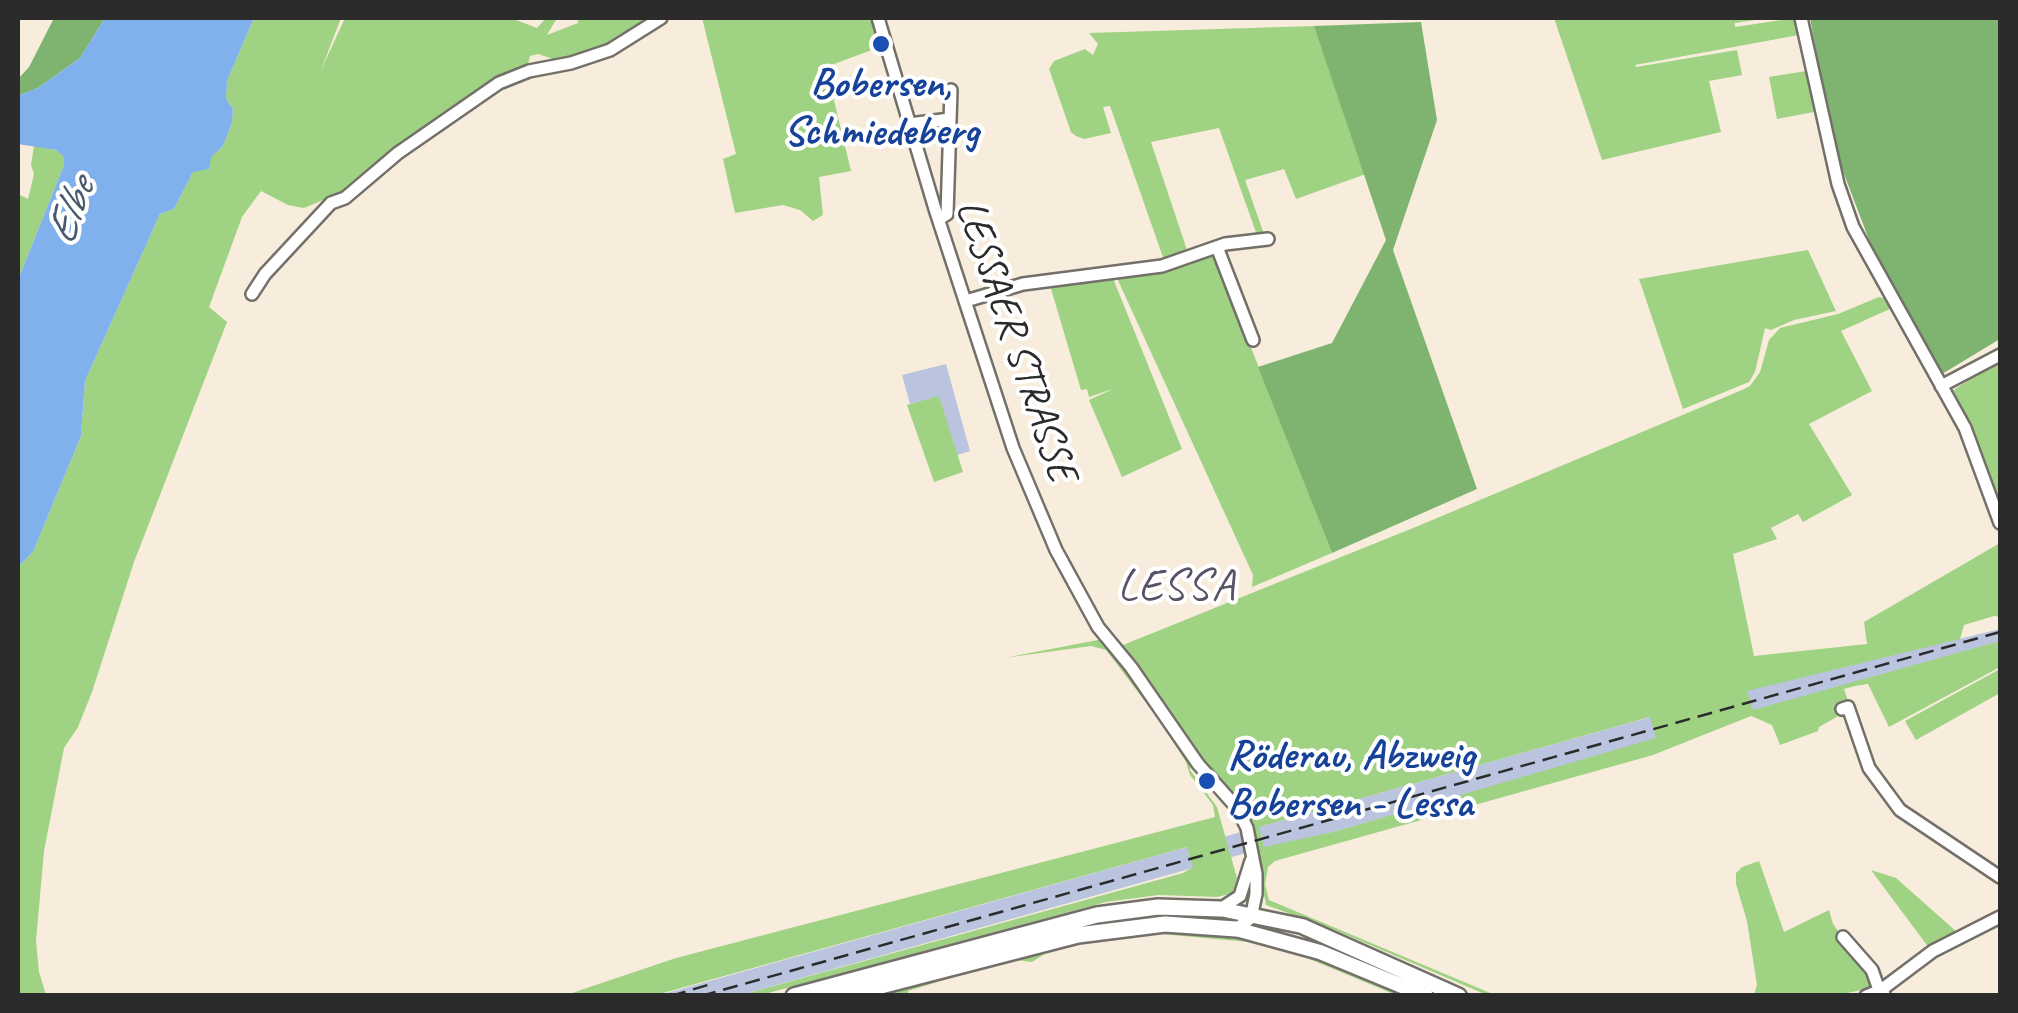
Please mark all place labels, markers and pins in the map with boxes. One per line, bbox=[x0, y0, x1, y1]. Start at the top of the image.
marker: Bobersen, Schmiedeberg bbox=[870, 33, 892, 55]
place label: Bobersen, Schmiedeberg bbox=[784, 60, 978, 158]
place label: Röderau, Abzweig Bobersen - Lessa bbox=[1227, 732, 1475, 830]
marker: Röderau, Abzweig Bobersen - Lessa bbox=[1196, 770, 1218, 792]

